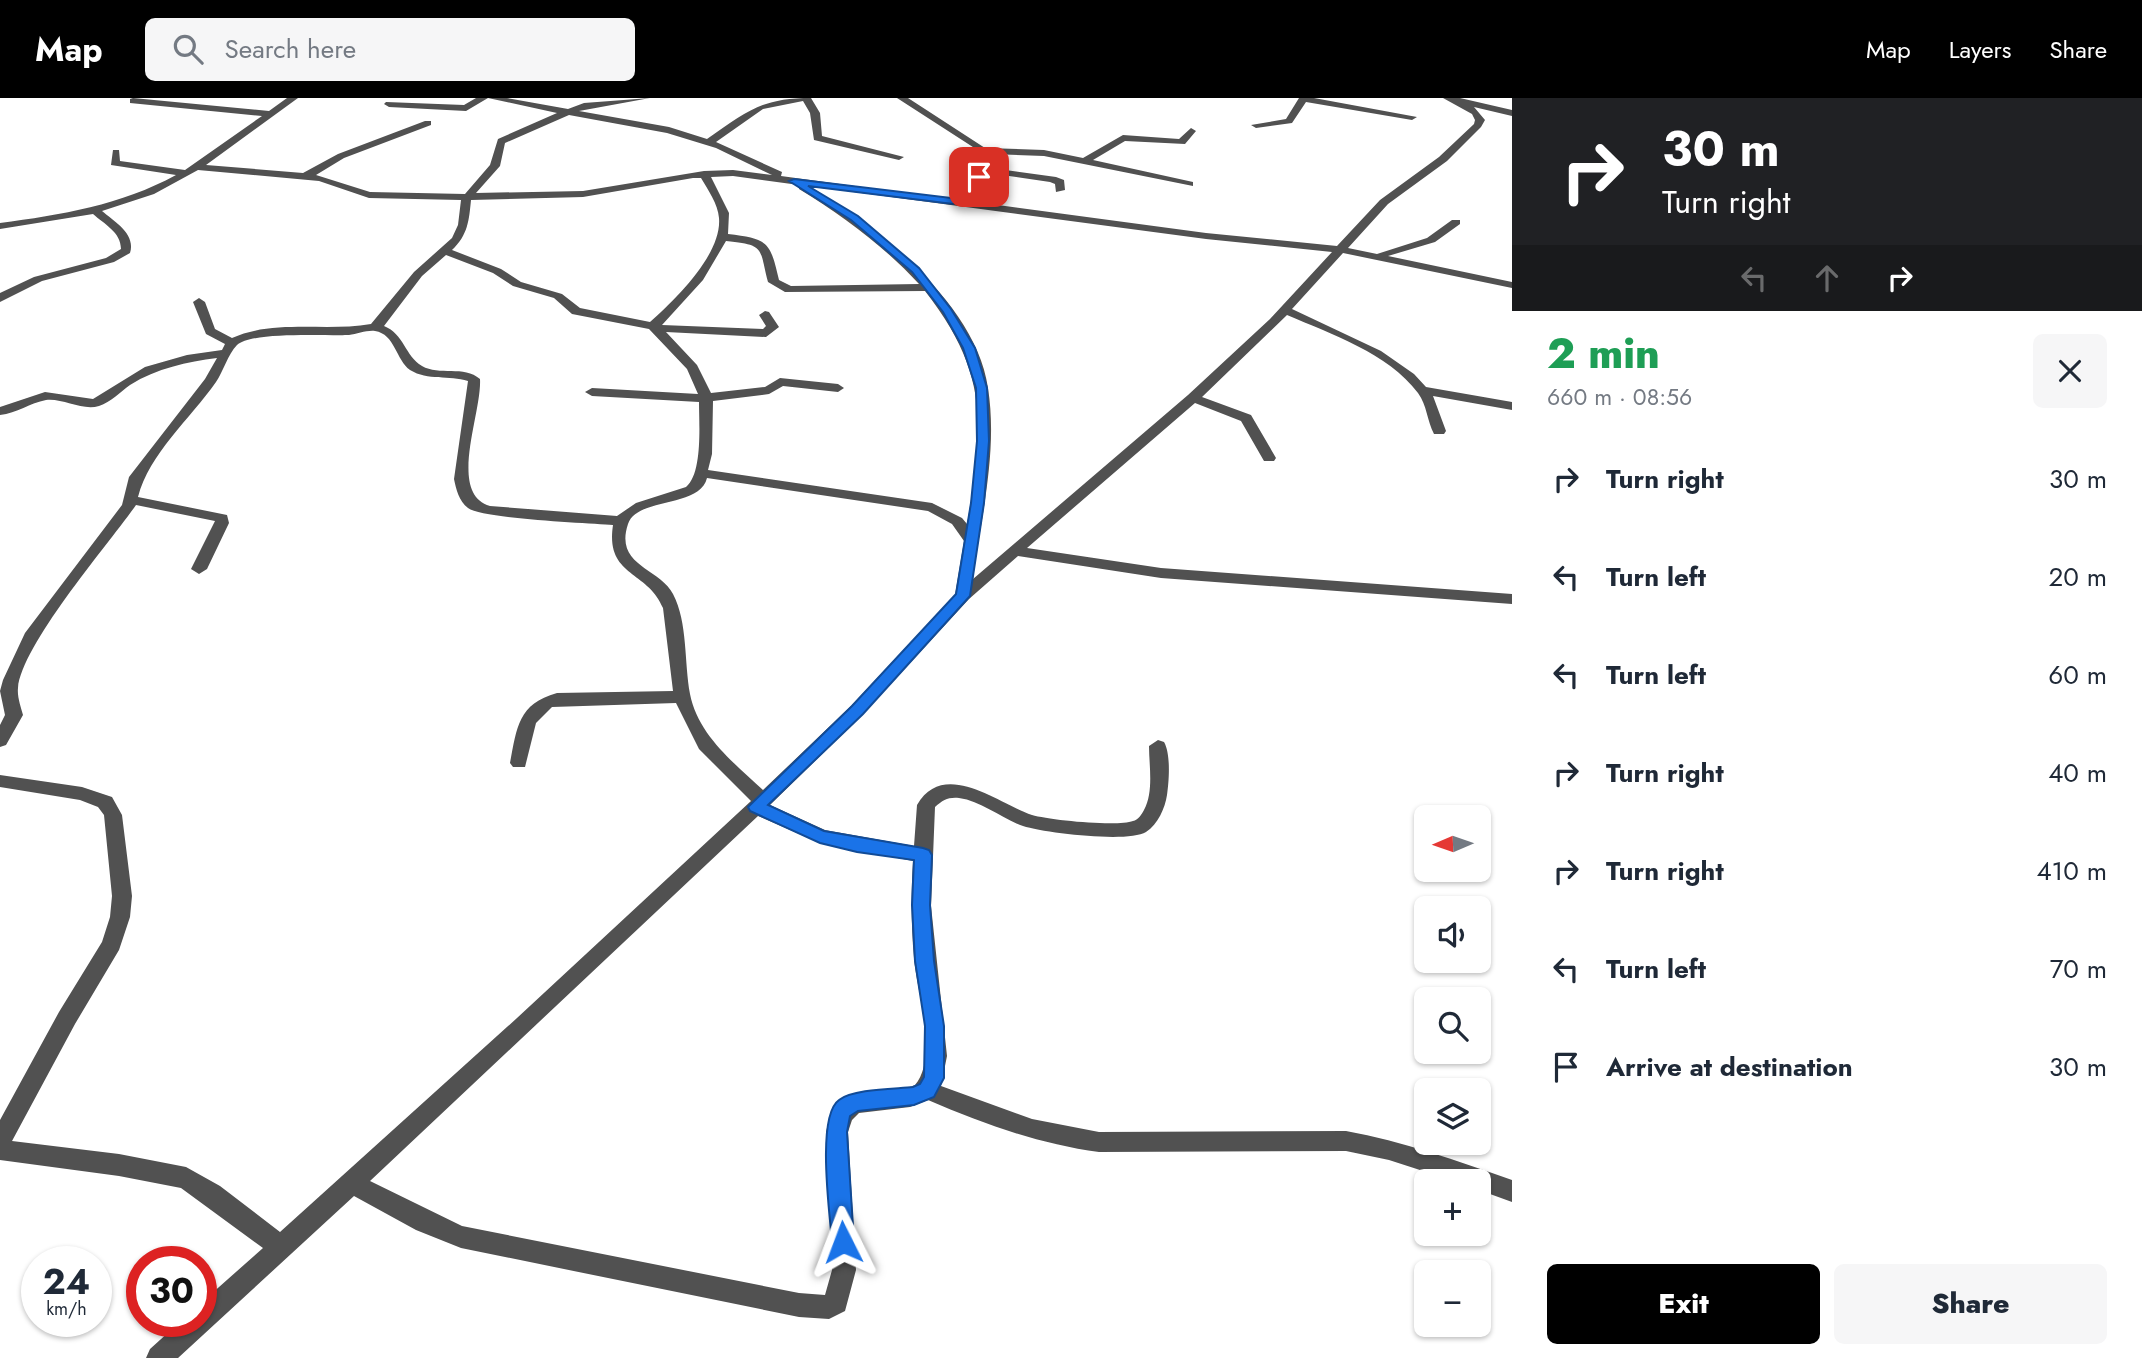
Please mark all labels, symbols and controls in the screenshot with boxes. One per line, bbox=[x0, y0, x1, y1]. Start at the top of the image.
search box bbox=[145, 18, 635, 81]
text: Map bbox=[35, 26, 103, 73]
icon: search bbox=[169, 30, 207, 68]
text: Search here bbox=[225, 30, 356, 68]
text: Map bbox=[1866, 32, 1911, 67]
text: Layers bbox=[1949, 32, 2011, 67]
text: Share bbox=[2049, 32, 2107, 67]
text: 30 m bbox=[1662, 114, 1780, 184]
icon: right bbox=[1547, 126, 1638, 217]
pin bbox=[949, 147, 1009, 207]
icon: arrive bbox=[960, 158, 998, 196]
text: Turn right bbox=[1662, 179, 1791, 225]
icon: left bbox=[1735, 259, 1773, 297]
icon: ahead bbox=[1808, 259, 1846, 297]
icon: right bbox=[1881, 259, 1919, 297]
text: 2 min bbox=[1547, 323, 1660, 384]
button: close bbox=[2033, 334, 2107, 408]
text: 660 m · 08:56 bbox=[1547, 380, 1692, 414]
icon: right bbox=[1547, 460, 1585, 498]
text: Turn right bbox=[1606, 460, 1724, 498]
text: 30 m bbox=[2049, 460, 2107, 498]
icon: left bbox=[1547, 558, 1585, 596]
text: Turn left bbox=[1606, 558, 1706, 596]
text: 20 m bbox=[2049, 558, 2107, 596]
icon: left bbox=[1547, 656, 1585, 694]
text: Turn left bbox=[1606, 656, 1706, 694]
text: 60 m bbox=[2048, 656, 2107, 694]
icon: right bbox=[1547, 754, 1585, 792]
text: Turn right bbox=[1606, 754, 1724, 792]
text: 40 m bbox=[2048, 754, 2107, 792]
north arrow bbox=[1414, 805, 1491, 882]
map controls bbox=[1414, 805, 1491, 1337]
icon: right bbox=[1547, 852, 1585, 890]
text: Turn right bbox=[1606, 852, 1724, 890]
text: 410 m bbox=[2036, 852, 2107, 890]
button: sound bbox=[1414, 896, 1491, 973]
icon: left bbox=[1547, 950, 1585, 988]
text: Turn left bbox=[1606, 950, 1706, 988]
text: 70 m bbox=[2050, 950, 2107, 988]
button: search bbox=[1414, 987, 1491, 1064]
icon: arrive bbox=[1547, 1048, 1585, 1086]
text: Arrive at destination bbox=[1606, 1048, 1853, 1086]
text: 30 m bbox=[2049, 1048, 2107, 1086]
button: layers bbox=[1414, 1078, 1491, 1155]
button: + bbox=[1414, 1169, 1491, 1246]
position arrow bbox=[806, 1205, 880, 1279]
speed limit sign: 30 bbox=[126, 1246, 217, 1337]
text: 24 bbox=[43, 1257, 90, 1307]
button: − bbox=[1414, 1260, 1491, 1337]
button: Exit bbox=[1547, 1264, 1820, 1344]
button: Share bbox=[1834, 1264, 2107, 1344]
text: km/h bbox=[46, 1296, 87, 1322]

